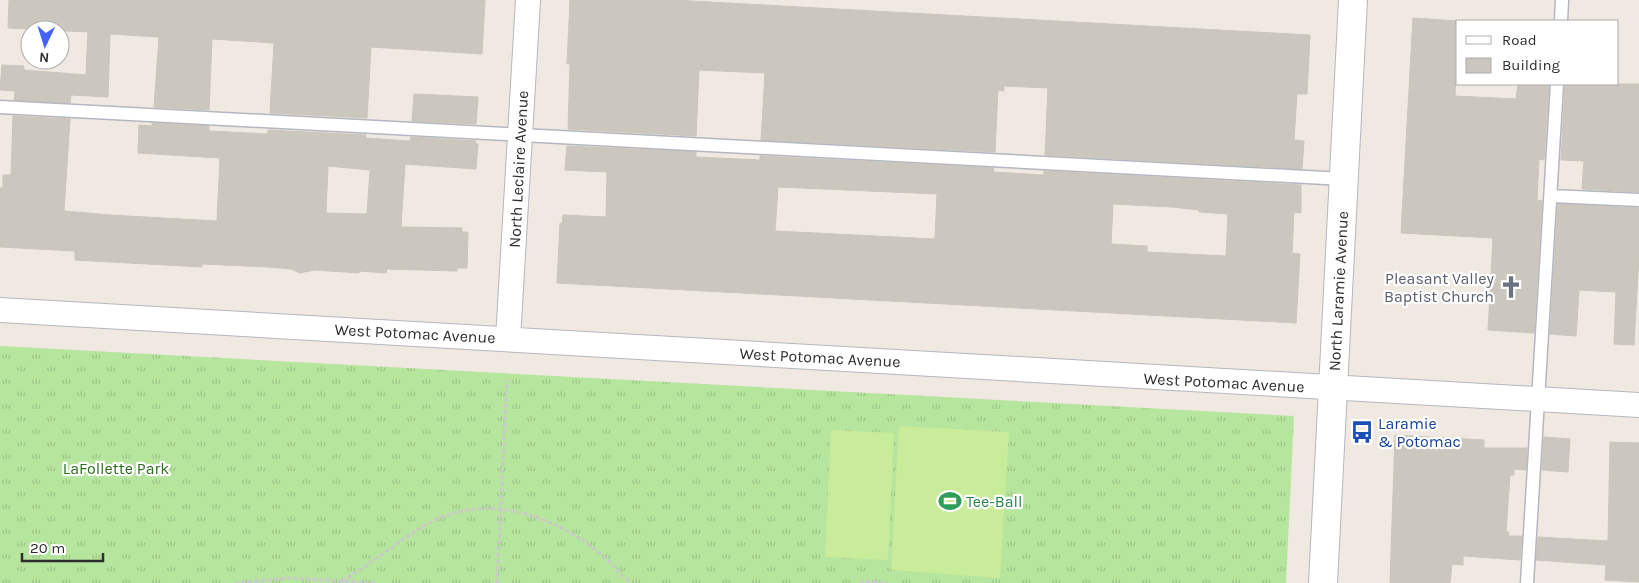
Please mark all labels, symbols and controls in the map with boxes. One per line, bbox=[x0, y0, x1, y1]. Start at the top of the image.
north arrow bbox=[20, 20, 70, 70]
legend bbox=[1456, 20, 1619, 85]
text: Road bbox=[1502, 31, 1537, 49]
text: N bbox=[39, 49, 50, 66]
text: Building bbox=[1502, 56, 1560, 74]
street label: North Leclaire Avenue bbox=[505, 90, 532, 248]
street label: North Laramie Avenue bbox=[1325, 211, 1352, 372]
place label: Pleasant Valley Baptist Church bbox=[1384, 269, 1495, 306]
church icon: Pleasant Valley Baptist Church bbox=[1498, 274, 1524, 300]
street label: West Potomac Avenue bbox=[334, 320, 496, 347]
street label: West Potomac Avenue bbox=[739, 344, 901, 371]
street label: West Potomac Avenue bbox=[1143, 369, 1305, 396]
place label: Laramie & Potomac bbox=[1378, 414, 1461, 451]
bus stop icon: Laramie & Potomac bbox=[1349, 419, 1375, 445]
park label: LaFollette Park bbox=[63, 459, 169, 478]
sports icon: Tee-Ball bbox=[937, 488, 963, 514]
place label: Tee-Ball bbox=[966, 492, 1023, 511]
scale bar bbox=[22, 530, 104, 562]
text: 20 m bbox=[30, 539, 65, 557]

